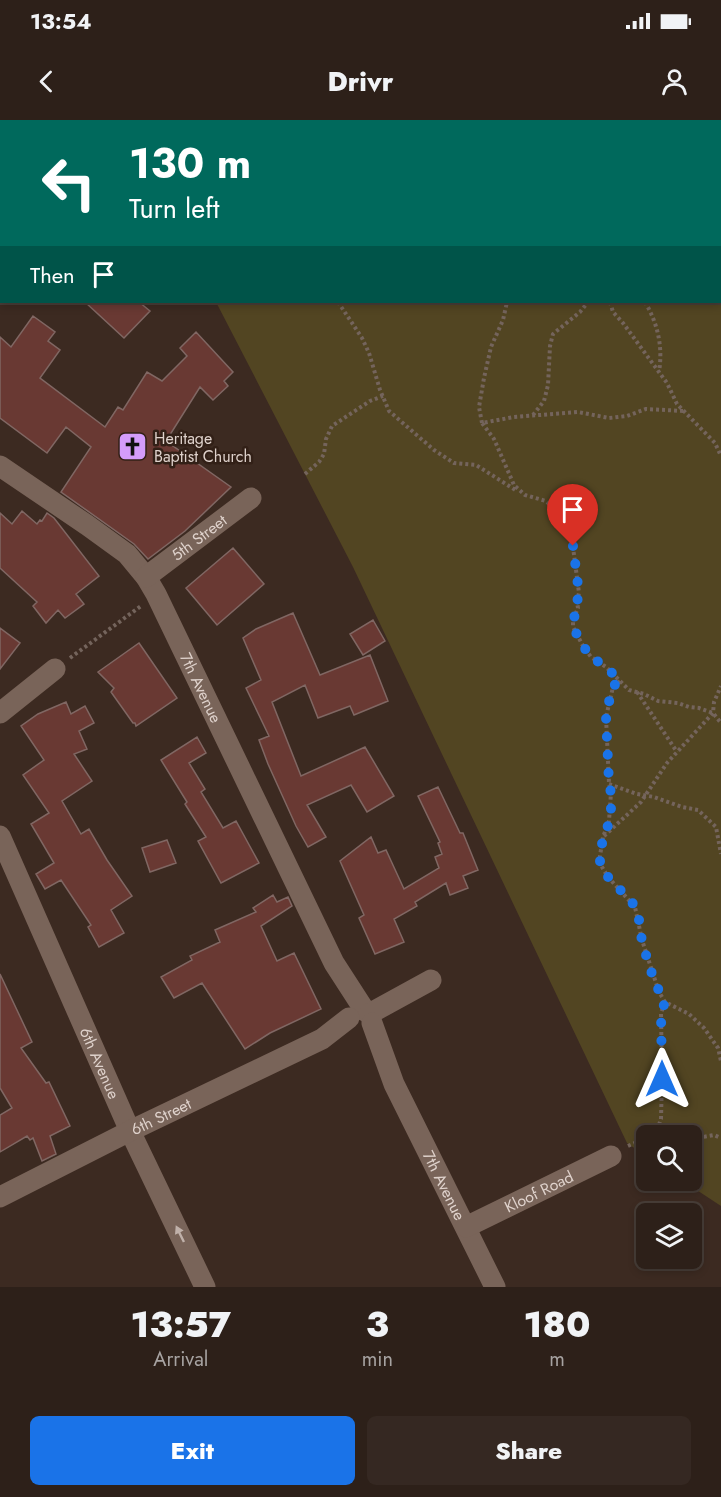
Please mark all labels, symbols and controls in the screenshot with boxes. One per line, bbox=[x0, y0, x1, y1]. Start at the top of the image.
text: 13:54 bbox=[30, 5, 92, 37]
text: Drivr bbox=[327, 62, 394, 101]
icon: back bbox=[30, 65, 63, 98]
icon: person bbox=[658, 65, 691, 98]
text: 130 m bbox=[129, 133, 251, 194]
icon: left bbox=[30, 144, 108, 222]
text: Turn left bbox=[129, 189, 219, 228]
icon: arrive bbox=[87, 258, 120, 291]
text: Then bbox=[30, 259, 75, 291]
place label: Heritage Baptist Church bbox=[154, 427, 252, 468]
church icon: Heritage Baptist Church bbox=[117, 431, 149, 463]
pin bbox=[547, 484, 598, 546]
icon: arrive bbox=[556, 493, 589, 526]
street label: 5th Street bbox=[166, 509, 232, 566]
street label: 7th Avenue bbox=[174, 649, 227, 727]
street label: 6th Avenue bbox=[74, 1024, 125, 1103]
position arrow bbox=[630, 1047, 694, 1111]
street label: 6th Street bbox=[127, 1092, 195, 1141]
map controls bbox=[636, 1125, 702, 1269]
button: search bbox=[636, 1125, 702, 1191]
street label: 7th Avenue bbox=[417, 1147, 471, 1224]
street label: Kloof Road bbox=[501, 1165, 577, 1218]
button: layers bbox=[636, 1203, 702, 1269]
one-way arrow bbox=[175, 1226, 185, 1243]
text: 13:57 bbox=[131, 1298, 231, 1350]
text: 3 bbox=[366, 1298, 389, 1350]
text: 180 bbox=[524, 1298, 590, 1350]
text: Arrival bbox=[153, 1345, 208, 1374]
text: min bbox=[362, 1345, 393, 1374]
text: m bbox=[549, 1345, 565, 1374]
button: Exit bbox=[30, 1416, 355, 1485]
button: Share bbox=[367, 1416, 691, 1485]

